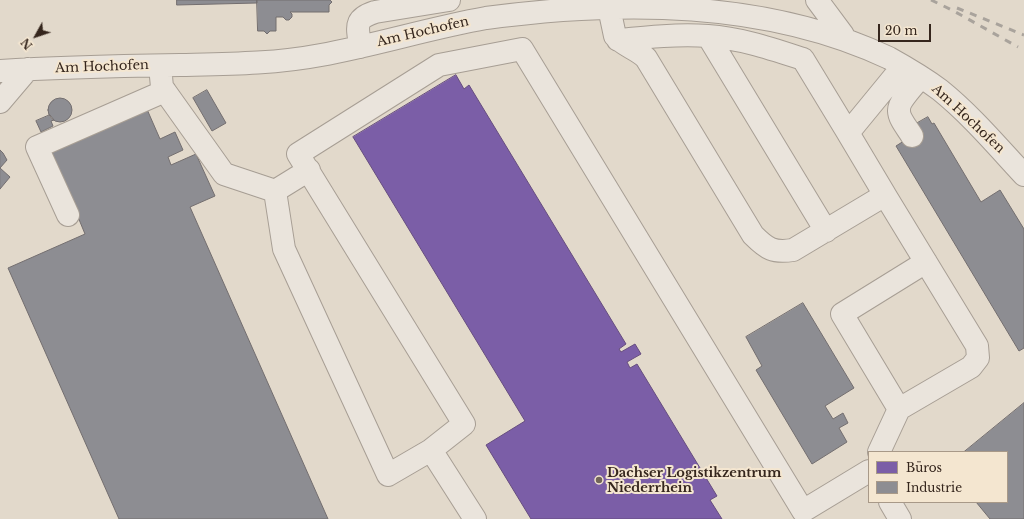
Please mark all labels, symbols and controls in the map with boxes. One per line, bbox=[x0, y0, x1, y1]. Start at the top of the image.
street label: Am Hochofen bbox=[375, 14, 471, 50]
north arrow bbox=[16, 16, 56, 56]
scale bar bbox=[880, 16, 933, 42]
text: 20 m bbox=[885, 23, 917, 38]
text: N bbox=[18, 35, 35, 52]
street label: Am Hochofen bbox=[55, 58, 149, 76]
street label: Am Hochofen bbox=[928, 81, 1008, 157]
legend bbox=[868, 451, 1008, 503]
text: Büros bbox=[906, 460, 942, 475]
place label: Dachser Logistikzentrum Niederrhein bbox=[607, 465, 781, 496]
marker: Dachser Logistikzentrum Niederrhein bbox=[594, 475, 604, 485]
text: Industrie bbox=[906, 480, 962, 495]

